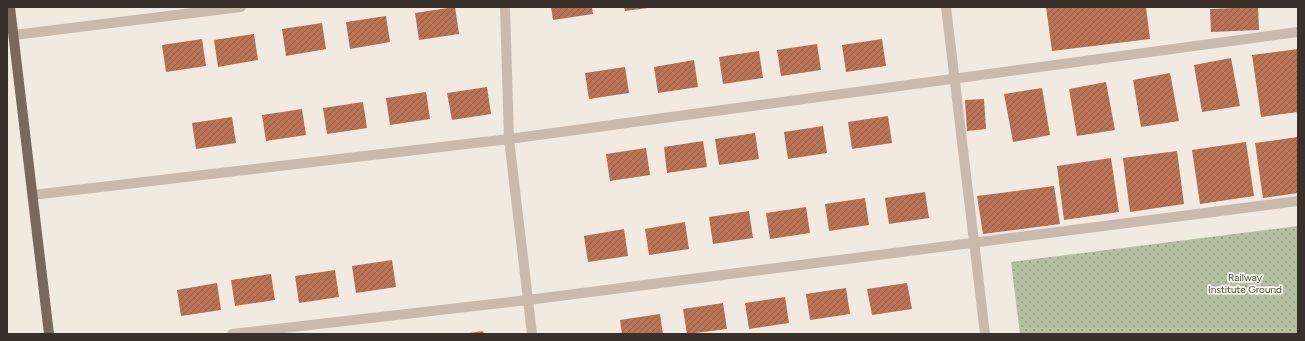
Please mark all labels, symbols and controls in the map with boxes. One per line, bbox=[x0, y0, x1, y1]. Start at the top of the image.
park label: Railway Institute Ground bbox=[1208, 271, 1282, 296]

